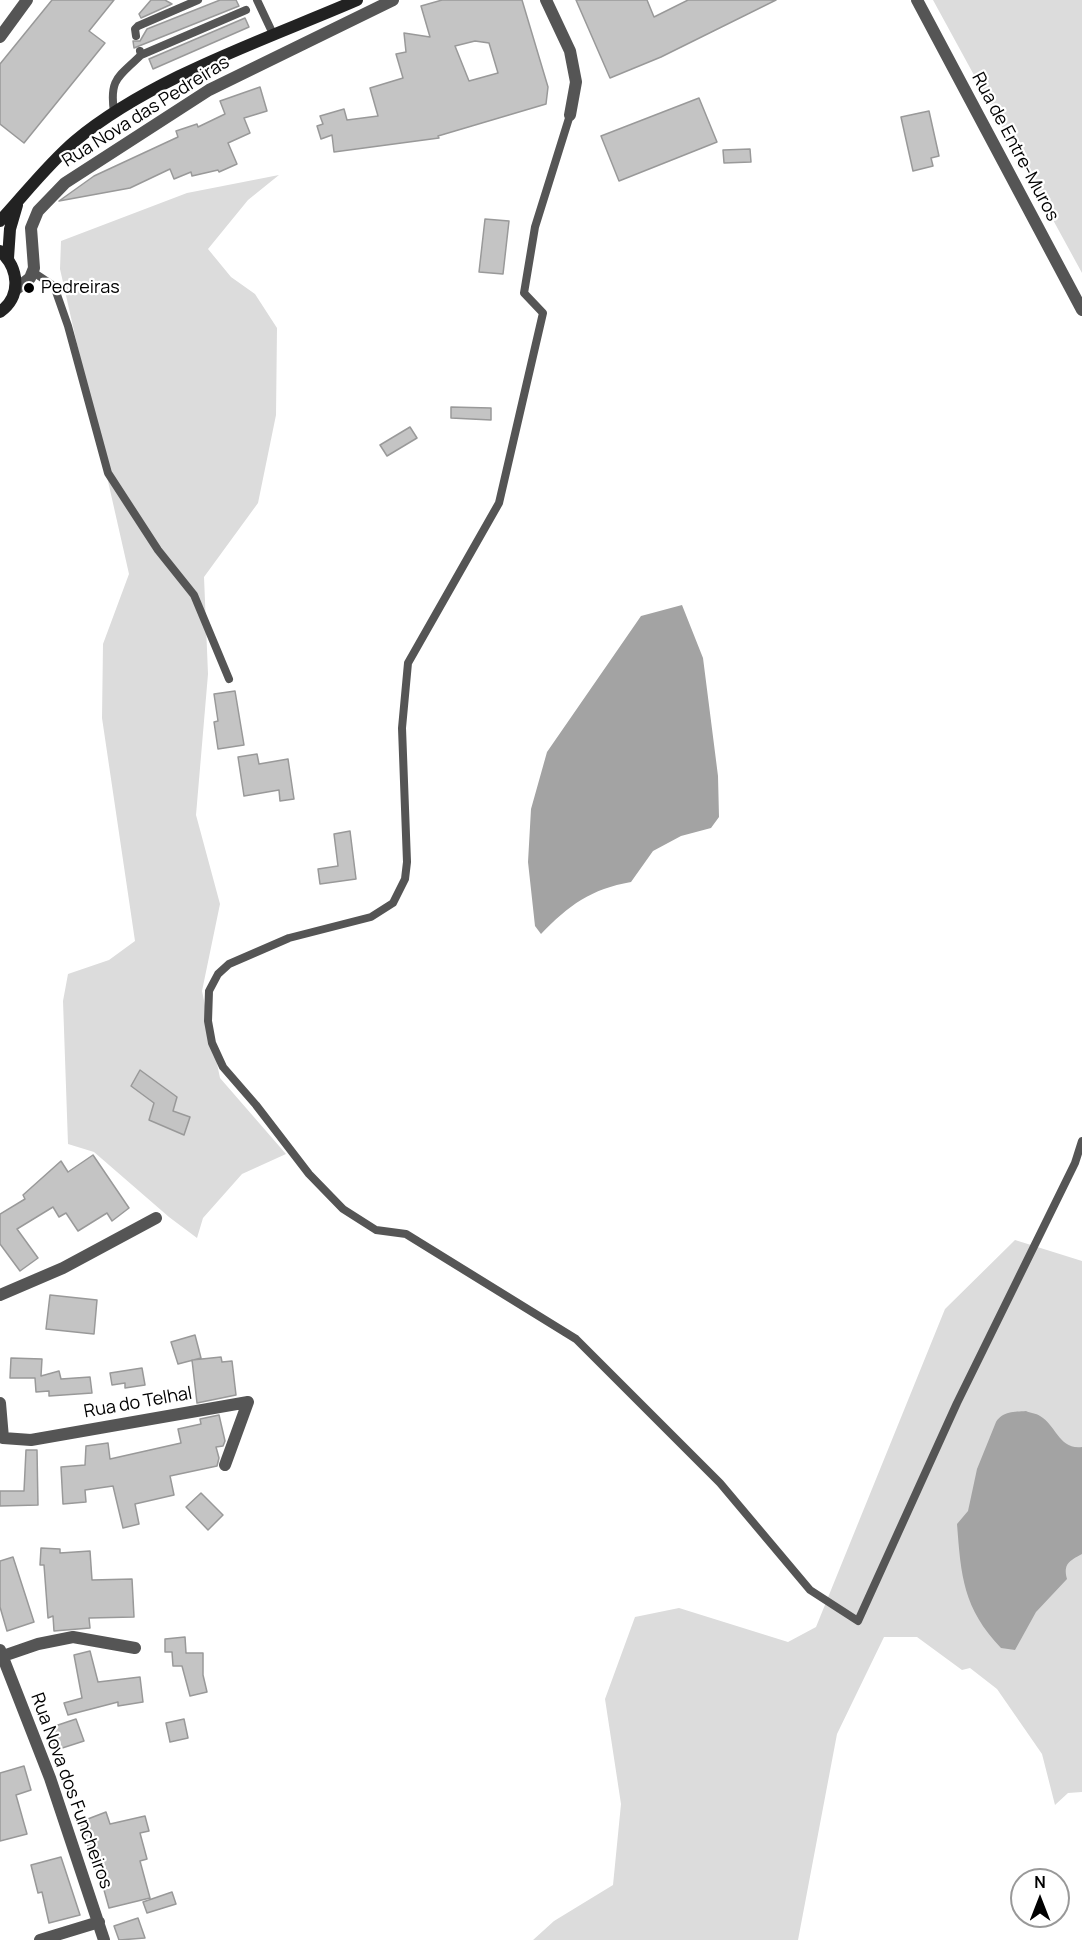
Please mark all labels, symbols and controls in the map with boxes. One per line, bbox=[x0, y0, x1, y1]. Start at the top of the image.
street label: Rua Nova das Pedreiras bbox=[59, 52, 233, 172]
street label: Rua de Entre-Muros bbox=[967, 69, 1063, 225]
place label: Pedreiras bbox=[41, 277, 120, 299]
marker: Pedreiras bbox=[22, 281, 36, 295]
street label: Rua do Telhal bbox=[82, 1383, 194, 1423]
street label: Rua Nova dos Funcheiros bbox=[25, 1690, 117, 1892]
north arrow bbox=[1010, 1868, 1070, 1928]
text: N bbox=[1034, 1871, 1046, 1893]

